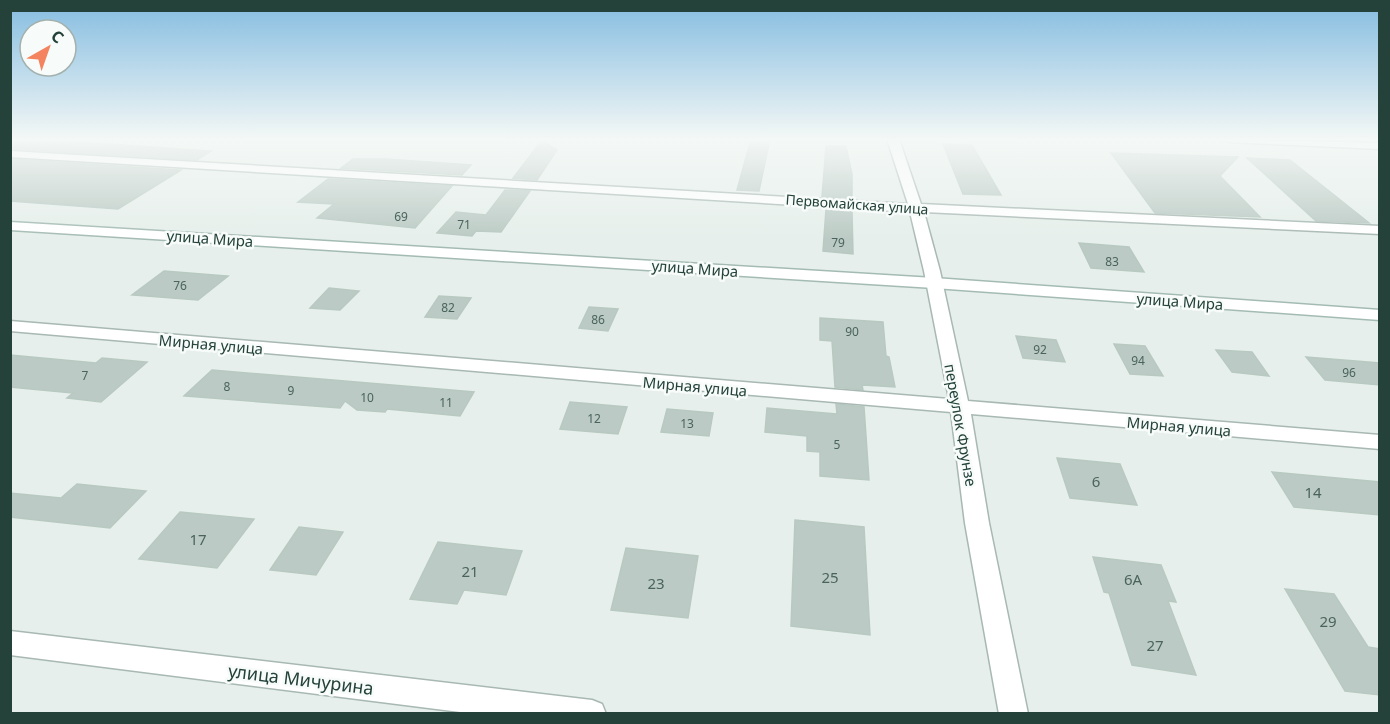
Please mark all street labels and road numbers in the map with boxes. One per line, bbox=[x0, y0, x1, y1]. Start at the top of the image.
street label: Первомайская улица bbox=[785, 190, 929, 218]
street label: улица Мира bbox=[166, 225, 254, 251]
street label: улица Мира bbox=[651, 255, 739, 281]
street label: улица Мира bbox=[1136, 288, 1224, 314]
street label: Мирная улица bbox=[158, 329, 264, 359]
street label: переулок Фрунзе bbox=[940, 362, 982, 488]
street label: Мирная улица bbox=[642, 371, 748, 401]
street label: Мирная улица bbox=[1126, 411, 1232, 441]
street label: улица Мичурина bbox=[227, 658, 375, 700]

